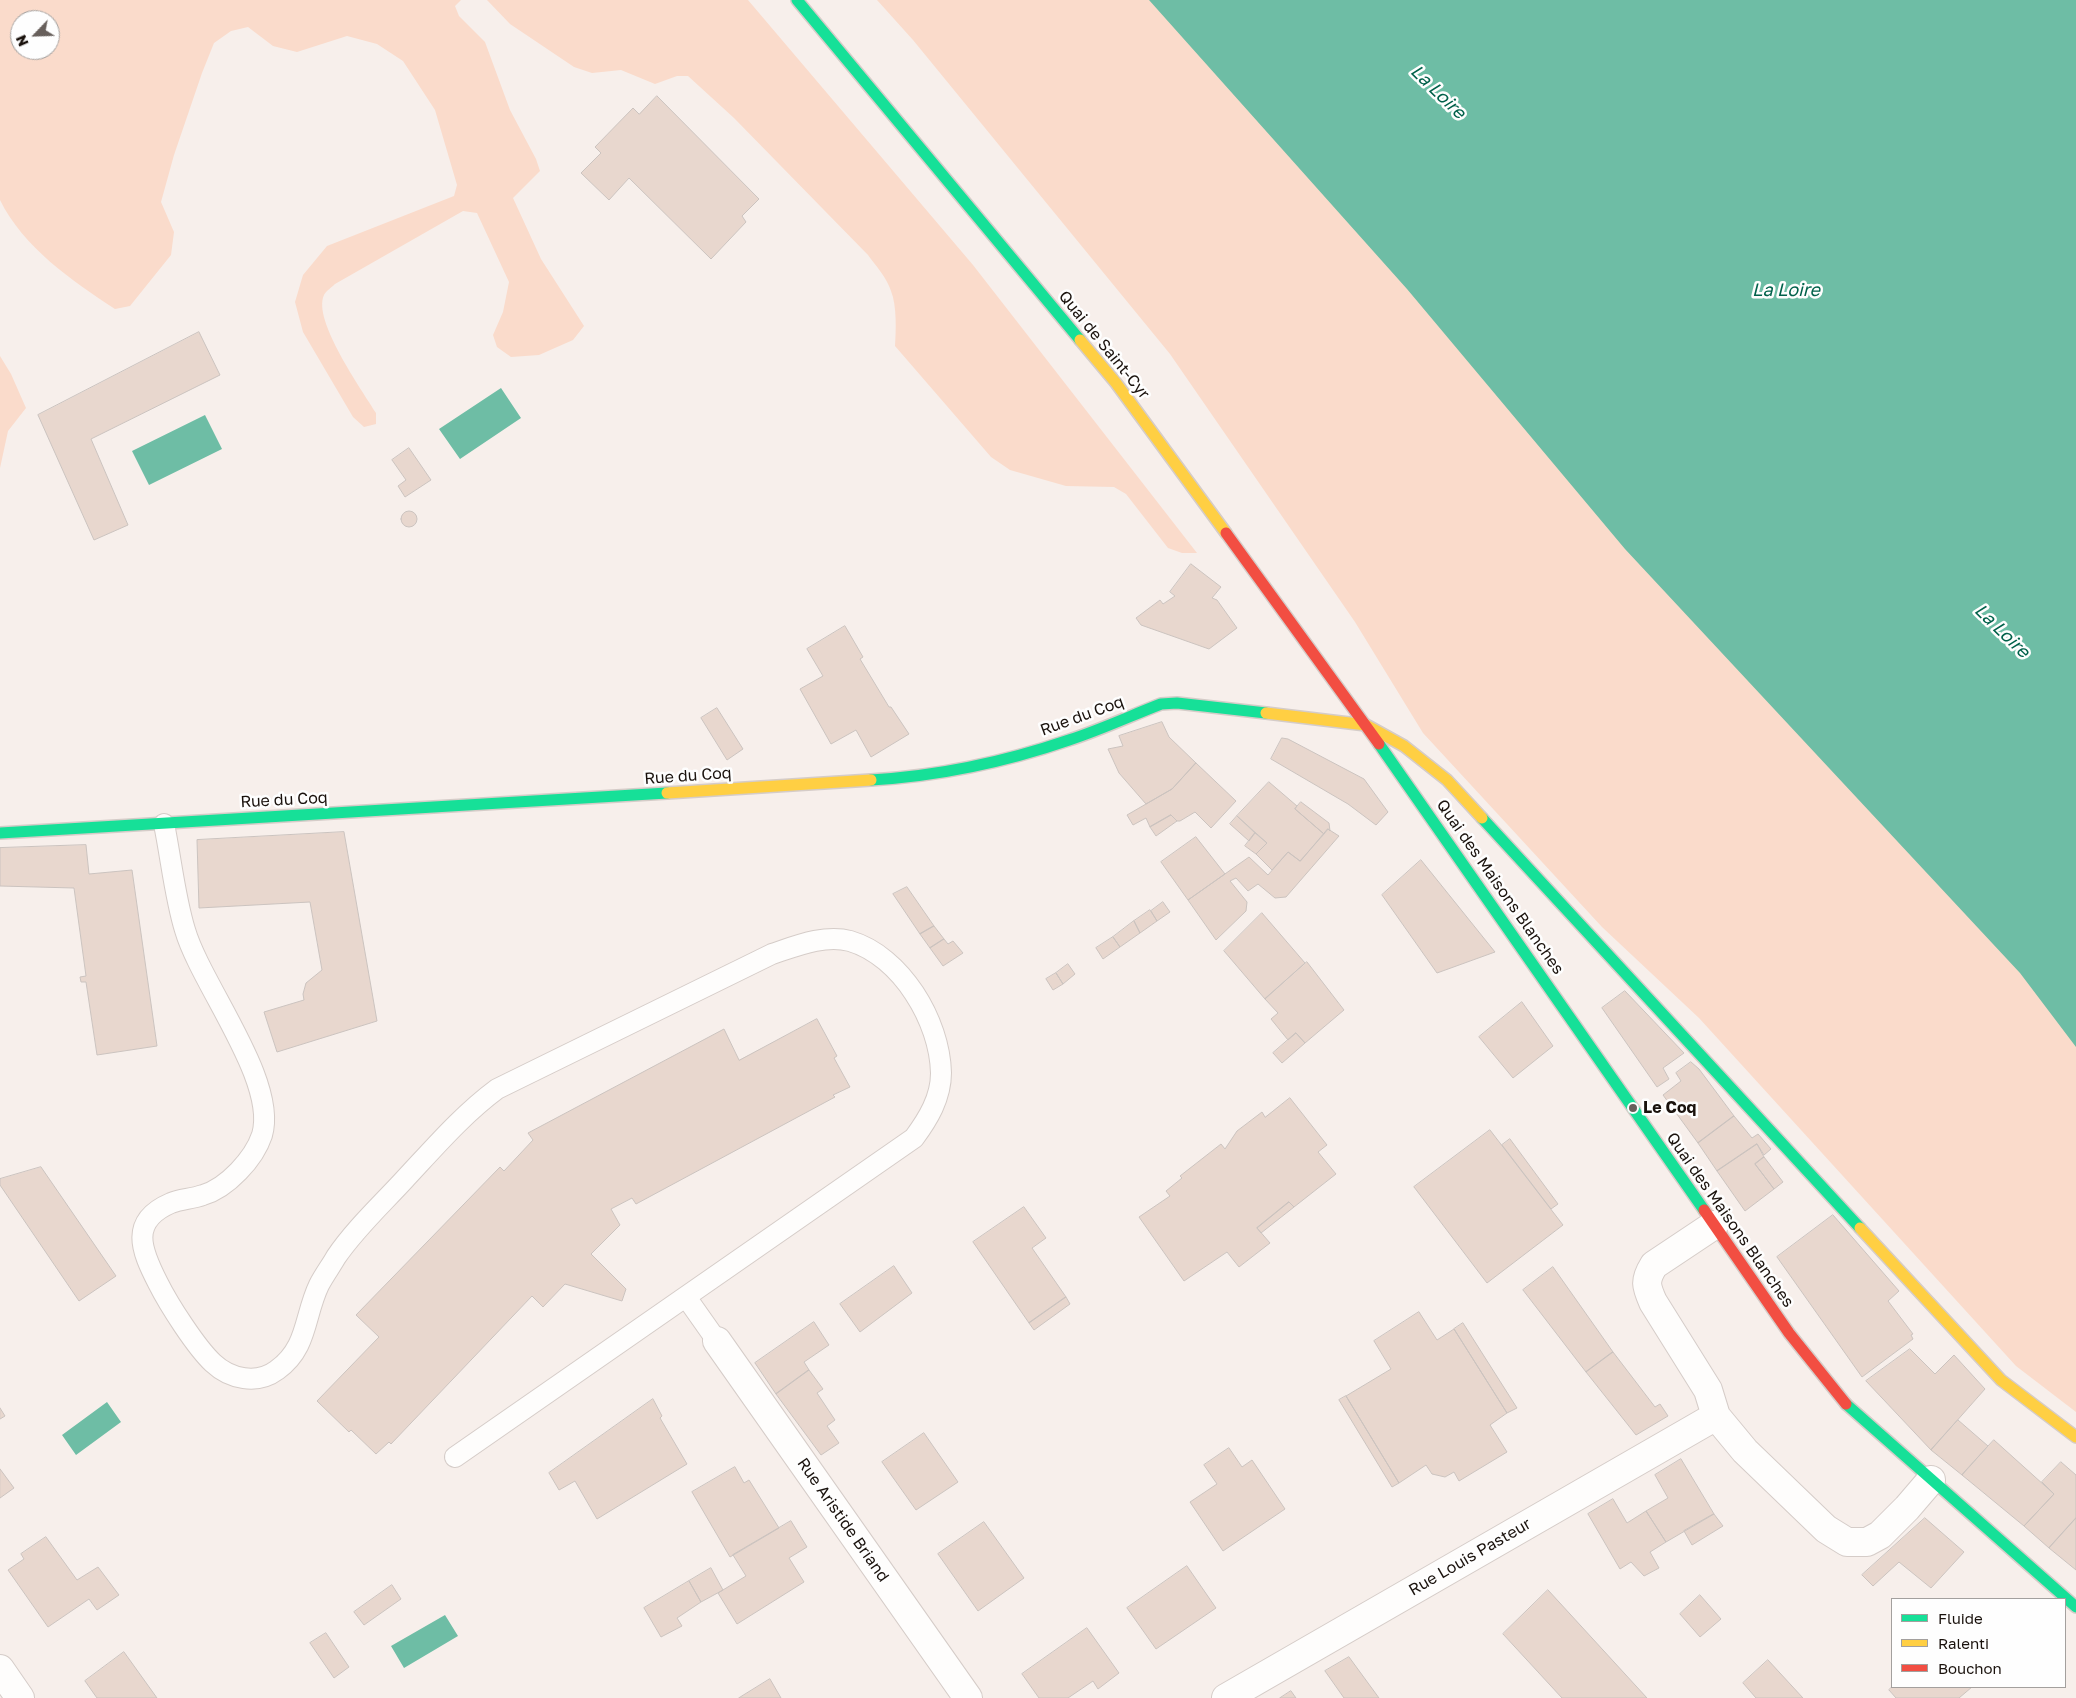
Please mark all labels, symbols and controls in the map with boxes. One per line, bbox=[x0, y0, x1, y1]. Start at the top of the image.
north arrow bbox=[10, 10, 60, 60]
text: N bbox=[12, 33, 32, 49]
water label: La Loire bbox=[1406, 61, 1470, 123]
water label: La Loire bbox=[1752, 279, 1820, 301]
street label: Quai de Saint-Cyr bbox=[1055, 287, 1153, 403]
water label: La Loire bbox=[1970, 600, 2034, 662]
street label: Rue du Coq bbox=[1038, 692, 1126, 740]
street label: Rue du Coq bbox=[644, 763, 732, 789]
street label: Rue du Coq bbox=[240, 788, 328, 812]
street label: Quai des Maisons Blanches bbox=[1432, 796, 1568, 978]
place label: Le Coq bbox=[1643, 1098, 1696, 1118]
marker: Le Coq bbox=[1627, 1102, 1639, 1114]
street label: Quai des Maisons Blanches bbox=[1662, 1129, 1798, 1311]
street label: Rue Aristide Briand bbox=[793, 1454, 893, 1586]
street label: Rue Louis Pasteur bbox=[1405, 1514, 1535, 1600]
legend bbox=[1891, 1598, 2066, 1688]
text: Fluide bbox=[1938, 1609, 1983, 1627]
text: Ralenti bbox=[1938, 1634, 1989, 1652]
text: Bouchon bbox=[1938, 1659, 2002, 1677]

